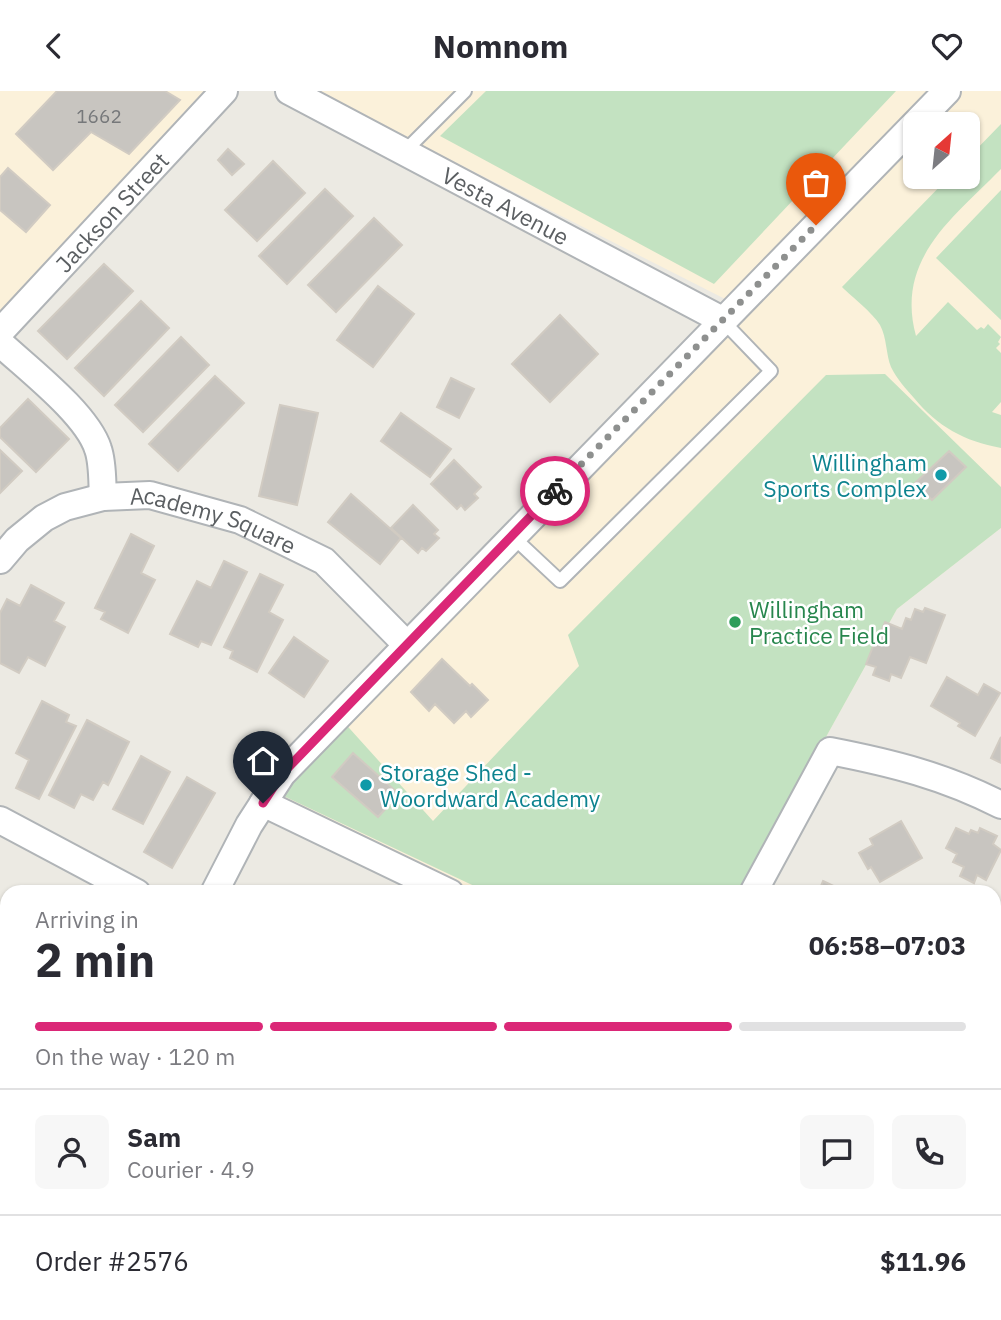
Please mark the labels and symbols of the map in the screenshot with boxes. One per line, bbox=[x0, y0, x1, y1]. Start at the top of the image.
house number: 1662 bbox=[76, 104, 122, 128]
north arrow bbox=[903, 112, 980, 189]
street label: Jackson Street bbox=[48, 146, 175, 278]
pin bbox=[786, 153, 846, 225]
street label: Vesta Avenue bbox=[437, 160, 574, 251]
place label: Willingham Sports Complex bbox=[763, 447, 927, 503]
courier bbox=[520, 456, 590, 526]
marker: Willingham Sports Complex bbox=[933, 467, 949, 483]
street label: Academy Square bbox=[129, 479, 301, 560]
place label: Willingham Practice Field bbox=[749, 594, 889, 650]
marker: Willingham Practice Field bbox=[727, 614, 743, 630]
pin bbox=[233, 731, 293, 803]
place label: Storage Shed - Woordward Academy bbox=[380, 757, 601, 813]
marker: Storage Shed - Woordward Academy bbox=[358, 777, 374, 793]

